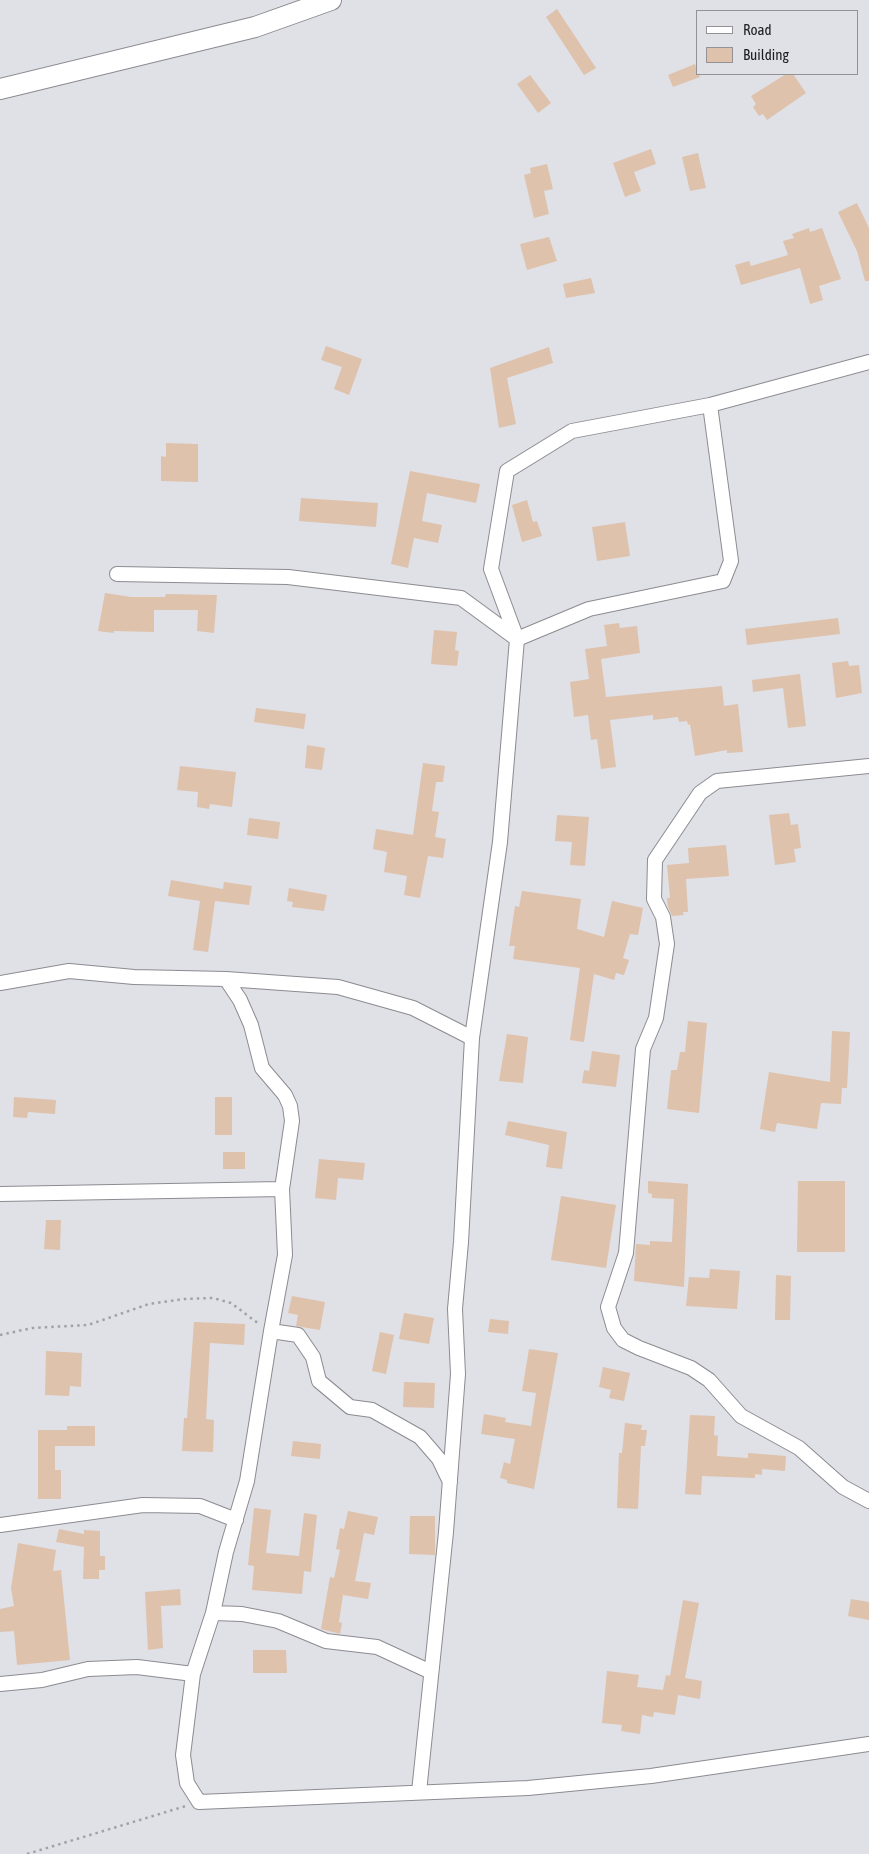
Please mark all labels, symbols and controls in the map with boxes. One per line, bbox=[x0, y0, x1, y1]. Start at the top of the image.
legend bbox=[696, 10, 859, 75]
text: Road bbox=[743, 21, 772, 38]
text: Building bbox=[743, 46, 789, 63]

